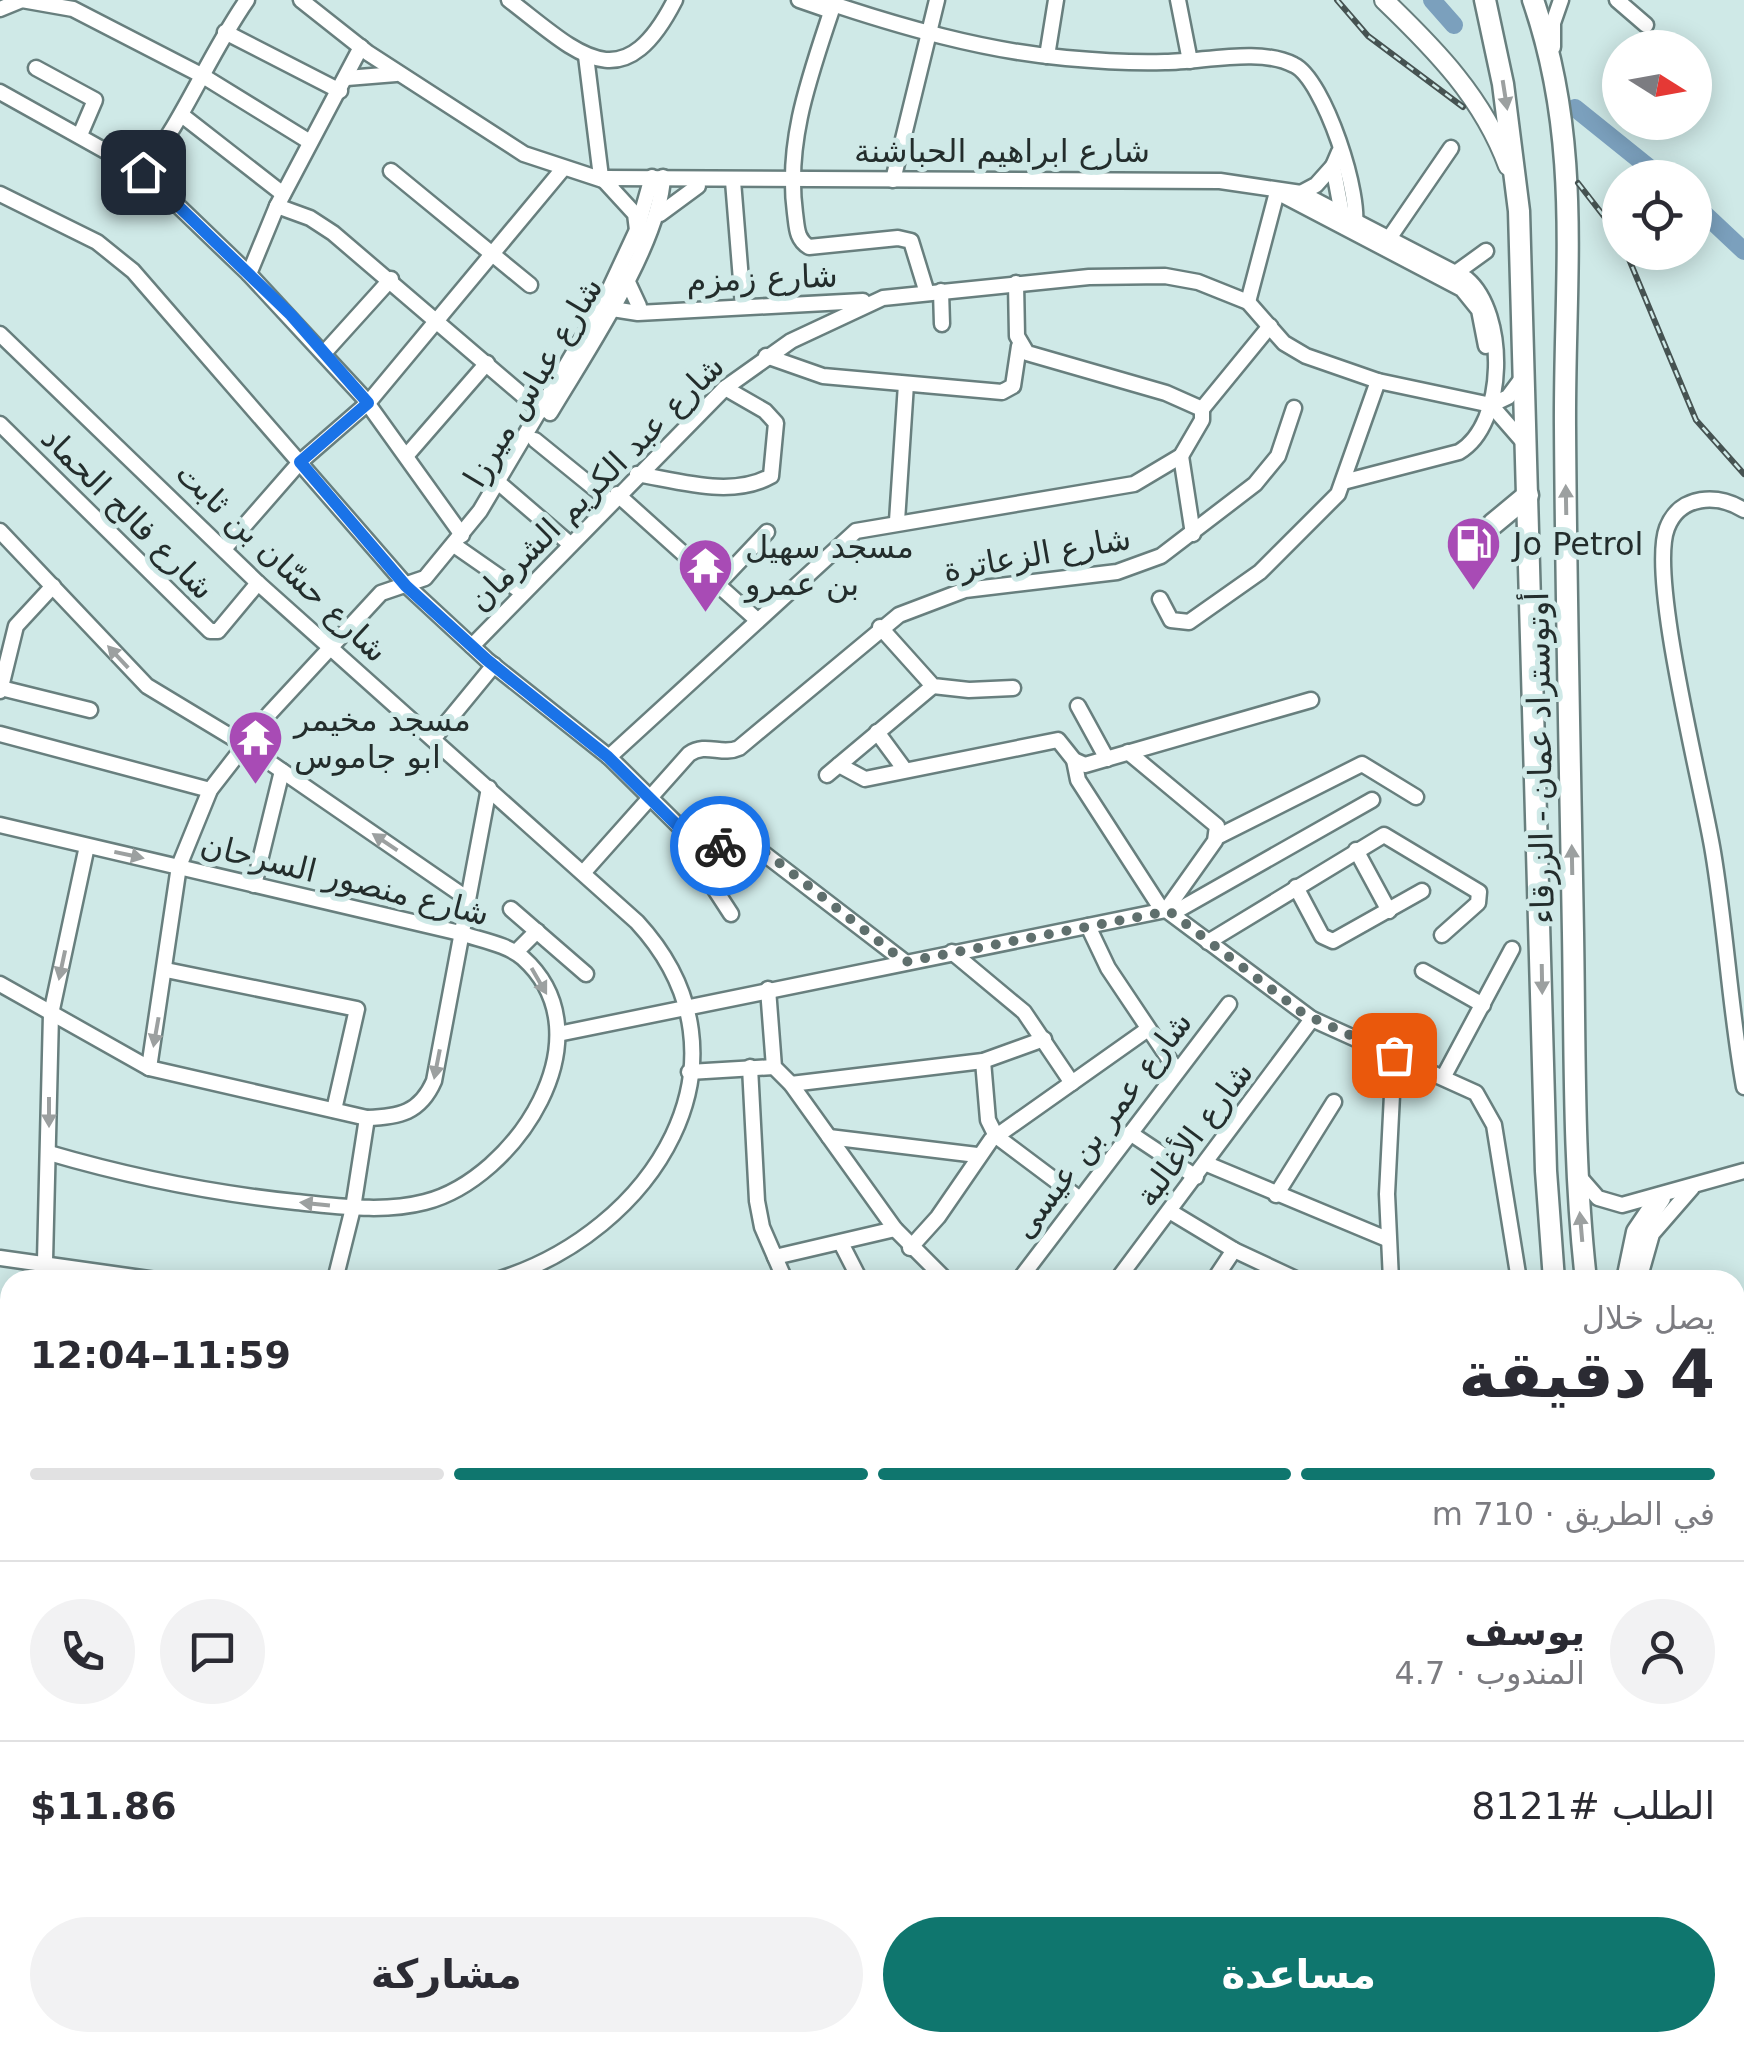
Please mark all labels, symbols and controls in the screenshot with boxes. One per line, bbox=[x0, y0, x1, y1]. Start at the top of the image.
north arrow bbox=[1602, 30, 1712, 140]
map controls bbox=[1602, 30, 1712, 270]
one-way arrow bbox=[1497, 80, 1513, 112]
pin bbox=[101, 130, 186, 215]
street label: شارع ابراهيم الحباشنة bbox=[854, 132, 1150, 170]
icon: home bbox=[116, 145, 171, 200]
button: locate bbox=[1602, 160, 1712, 270]
street label: شارع زمزم bbox=[686, 256, 838, 300]
street label: شارع عباس ميرزا bbox=[455, 270, 611, 494]
street label: شارع عبد الكريم الشرمان bbox=[460, 347, 732, 619]
street label: شارع فالح الحماد bbox=[34, 419, 222, 607]
street label: شارع حسّان بن ثابت bbox=[168, 454, 396, 670]
one-way arrow bbox=[1558, 484, 1574, 516]
fuel station icon: Jo Petrol bbox=[1444, 514, 1504, 593]
street label: شارع الزعاترة bbox=[940, 519, 1134, 589]
place label: Jo Petrol bbox=[1511, 525, 1644, 563]
place label: مسجد سهيل بن عمرو bbox=[743, 528, 914, 603]
temple icon: مسجد سهيل بن عمرو bbox=[676, 535, 736, 614]
street label: أوتوستراد عمان - الزرقاء bbox=[1516, 592, 1562, 924]
one-way arrow bbox=[107, 646, 130, 670]
place label: مسجد مخيمر ابو جاموس bbox=[292, 701, 471, 776]
temple icon: مسجد مخيمر ابو جاموس bbox=[225, 708, 285, 787]
courier bbox=[670, 796, 770, 896]
icon: bike bbox=[693, 819, 748, 874]
street label: شارع منصور السرحان bbox=[197, 825, 493, 933]
one-way arrow bbox=[372, 833, 398, 852]
one-way arrow bbox=[1563, 844, 1579, 876]
one-way arrow bbox=[114, 848, 145, 864]
one-way arrow bbox=[53, 949, 69, 980]
one-way arrow bbox=[1534, 964, 1550, 996]
one-way arrow bbox=[530, 967, 548, 995]
street label: شارع عمر بن عيسى bbox=[1004, 1004, 1200, 1246]
pin bbox=[1352, 1013, 1437, 1098]
one-way arrow bbox=[148, 1016, 163, 1048]
icon: bag bbox=[1367, 1028, 1422, 1083]
one-way arrow bbox=[429, 1048, 444, 1080]
street label: شارع الأغالبة bbox=[1126, 1053, 1261, 1214]
one-way arrow bbox=[41, 1096, 57, 1128]
one-way arrow bbox=[299, 1196, 330, 1212]
one-way arrow bbox=[1572, 1210, 1588, 1242]
text: يصل خلال bbox=[1582, 1299, 1715, 1337]
text: 11:59–12:04 bbox=[30, 1333, 291, 1377]
text: 4 دقيقة bbox=[1458, 1337, 1715, 1412]
text: في الطريق · 710 m bbox=[1432, 1495, 1715, 1533]
button: phone bbox=[30, 1599, 135, 1704]
button: chat bbox=[160, 1599, 265, 1704]
button: person bbox=[1610, 1599, 1715, 1704]
text: يوسف bbox=[1464, 1610, 1585, 1654]
text: المندوب · 4.7 bbox=[1394, 1654, 1585, 1692]
text: $11.86 bbox=[30, 1784, 177, 1828]
text: الطلب #8121 bbox=[1471, 1784, 1715, 1828]
button: مشاركة bbox=[30, 1917, 863, 2032]
button: مساعدة bbox=[883, 1917, 1715, 2032]

